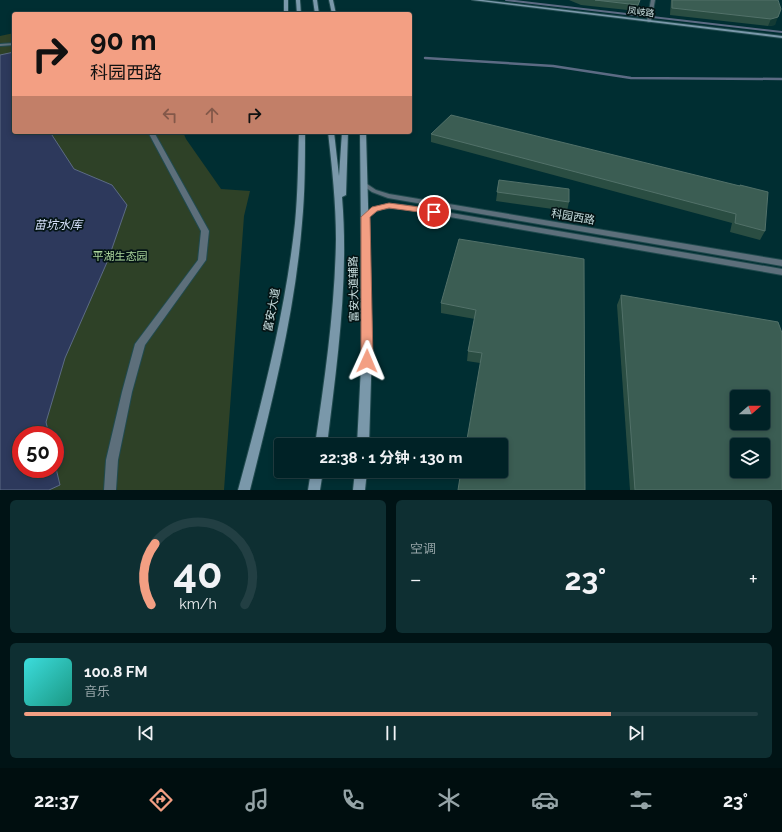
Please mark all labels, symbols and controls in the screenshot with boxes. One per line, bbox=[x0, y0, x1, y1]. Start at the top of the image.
street label: 凤岐路 bbox=[627, 5, 655, 19]
text: 90 m bbox=[90, 24, 156, 57]
icon: right bbox=[24, 28, 76, 80]
text: 科园西路 bbox=[90, 62, 162, 83]
icon: left bbox=[159, 104, 181, 126]
icon: ahead bbox=[201, 104, 223, 126]
icon: right bbox=[243, 104, 265, 126]
pin bbox=[417, 195, 451, 229]
icon: arrive bbox=[423, 201, 445, 223]
street label: 科园西路 bbox=[550, 207, 596, 227]
water label: 苗坑水库 bbox=[34, 218, 84, 232]
park label: 平湖生态园 bbox=[93, 250, 148, 263]
street label: 富安大道辅路 bbox=[347, 256, 361, 322]
street label: 富安大道 bbox=[261, 287, 283, 333]
position arrow bbox=[346, 340, 388, 382]
north arrow bbox=[730, 390, 770, 430]
map controls bbox=[730, 390, 770, 478]
speed limit sign: 50 bbox=[12, 426, 64, 478]
button: layers bbox=[730, 438, 770, 478]
text: 22:38 · 1 分钟 · 130 m bbox=[320, 449, 462, 467]
text: 空调 bbox=[410, 541, 436, 556]
text: 40 bbox=[173, 548, 223, 597]
text: 23° bbox=[564, 562, 606, 597]
text: − bbox=[410, 566, 422, 592]
text: + bbox=[749, 566, 758, 592]
text: km/h bbox=[179, 595, 217, 611]
text: 100.8 FM bbox=[84, 663, 147, 681]
text: 音乐 bbox=[84, 684, 110, 699]
icon: previous bbox=[135, 722, 157, 744]
icon: pause bbox=[380, 722, 402, 744]
icon: next bbox=[625, 722, 647, 744]
icon: directions bbox=[147, 786, 175, 814]
icon: music bbox=[243, 786, 271, 814]
icon: phone bbox=[339, 786, 367, 814]
icon: climate bbox=[435, 786, 463, 814]
icon: car bbox=[531, 786, 559, 814]
icon: filters bbox=[627, 786, 655, 814]
text: 22:37 bbox=[34, 790, 79, 811]
text: 23° bbox=[723, 790, 748, 811]

